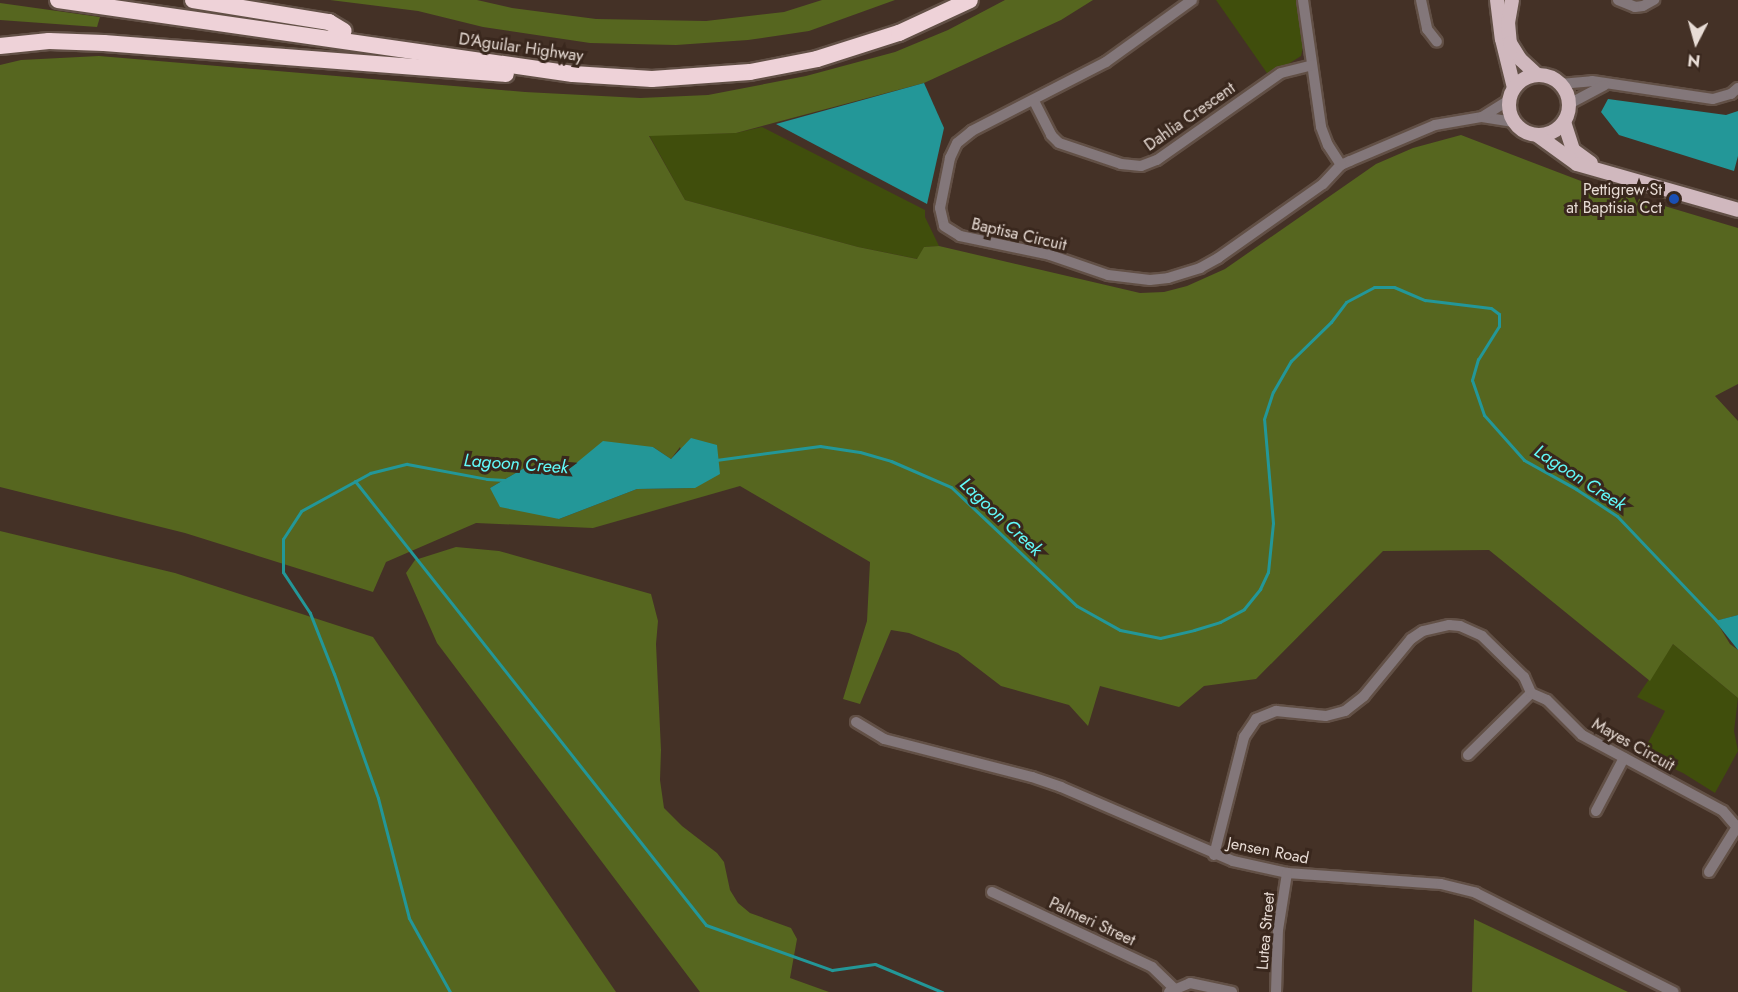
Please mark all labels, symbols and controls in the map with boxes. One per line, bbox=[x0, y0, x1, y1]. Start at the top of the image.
north arrow bbox=[1666, 12, 1726, 72]
street label: D'Aguilar Highway bbox=[458, 30, 584, 66]
text: N bbox=[1687, 48, 1702, 73]
street label: Dahlia Crescent bbox=[1141, 79, 1239, 155]
place label: Pettigrew St at Baptisia Cct bbox=[1566, 180, 1662, 218]
marker: Pettigrew St at Baptisia Cct bbox=[1667, 192, 1681, 206]
street label: Baptisa Circuit bbox=[970, 215, 1068, 255]
water label: Lagoon Creek bbox=[1530, 440, 1630, 516]
water label: Lagoon Creek bbox=[463, 450, 569, 478]
water label: Lagoon Creek bbox=[955, 473, 1047, 561]
street label: Mayes Circuit bbox=[1588, 714, 1678, 776]
street label: Jensen Road bbox=[1225, 834, 1311, 868]
street label: Lutea Street bbox=[1253, 891, 1279, 971]
street label: Palmeri Street bbox=[1046, 894, 1138, 950]

